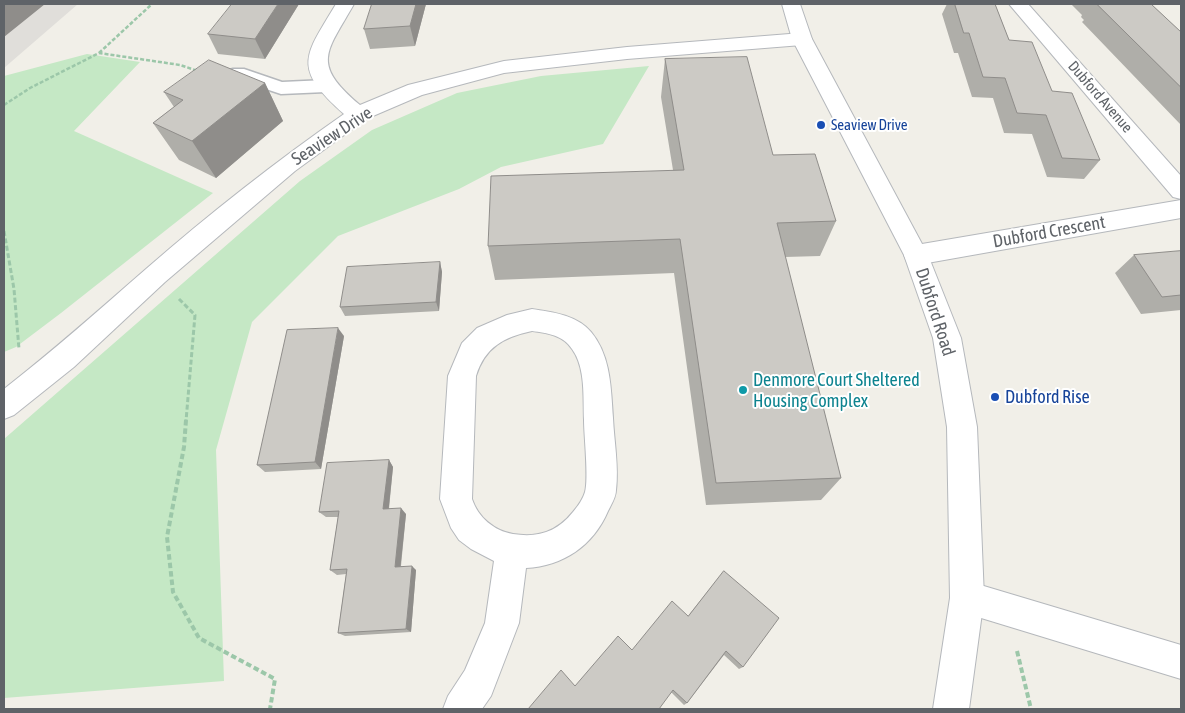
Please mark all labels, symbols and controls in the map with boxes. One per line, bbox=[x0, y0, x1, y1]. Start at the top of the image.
street label: Dubford Avenue bbox=[1064, 57, 1136, 137]
street label: Seaview Drive bbox=[288, 102, 376, 170]
place label: Seaview Drive bbox=[831, 116, 907, 134]
marker: Seaview Drive bbox=[815, 119, 827, 131]
street label: Dubford Crescent bbox=[991, 211, 1107, 253]
street label: Dubford Road bbox=[911, 265, 959, 359]
place label: Denmore Court Sheltered Housing Complex bbox=[753, 369, 920, 412]
marker: Denmore Court Sheltered Housing Complex bbox=[737, 384, 749, 396]
place label: Dubford Rise bbox=[1005, 386, 1090, 408]
marker: Dubford Rise bbox=[989, 391, 1001, 403]

